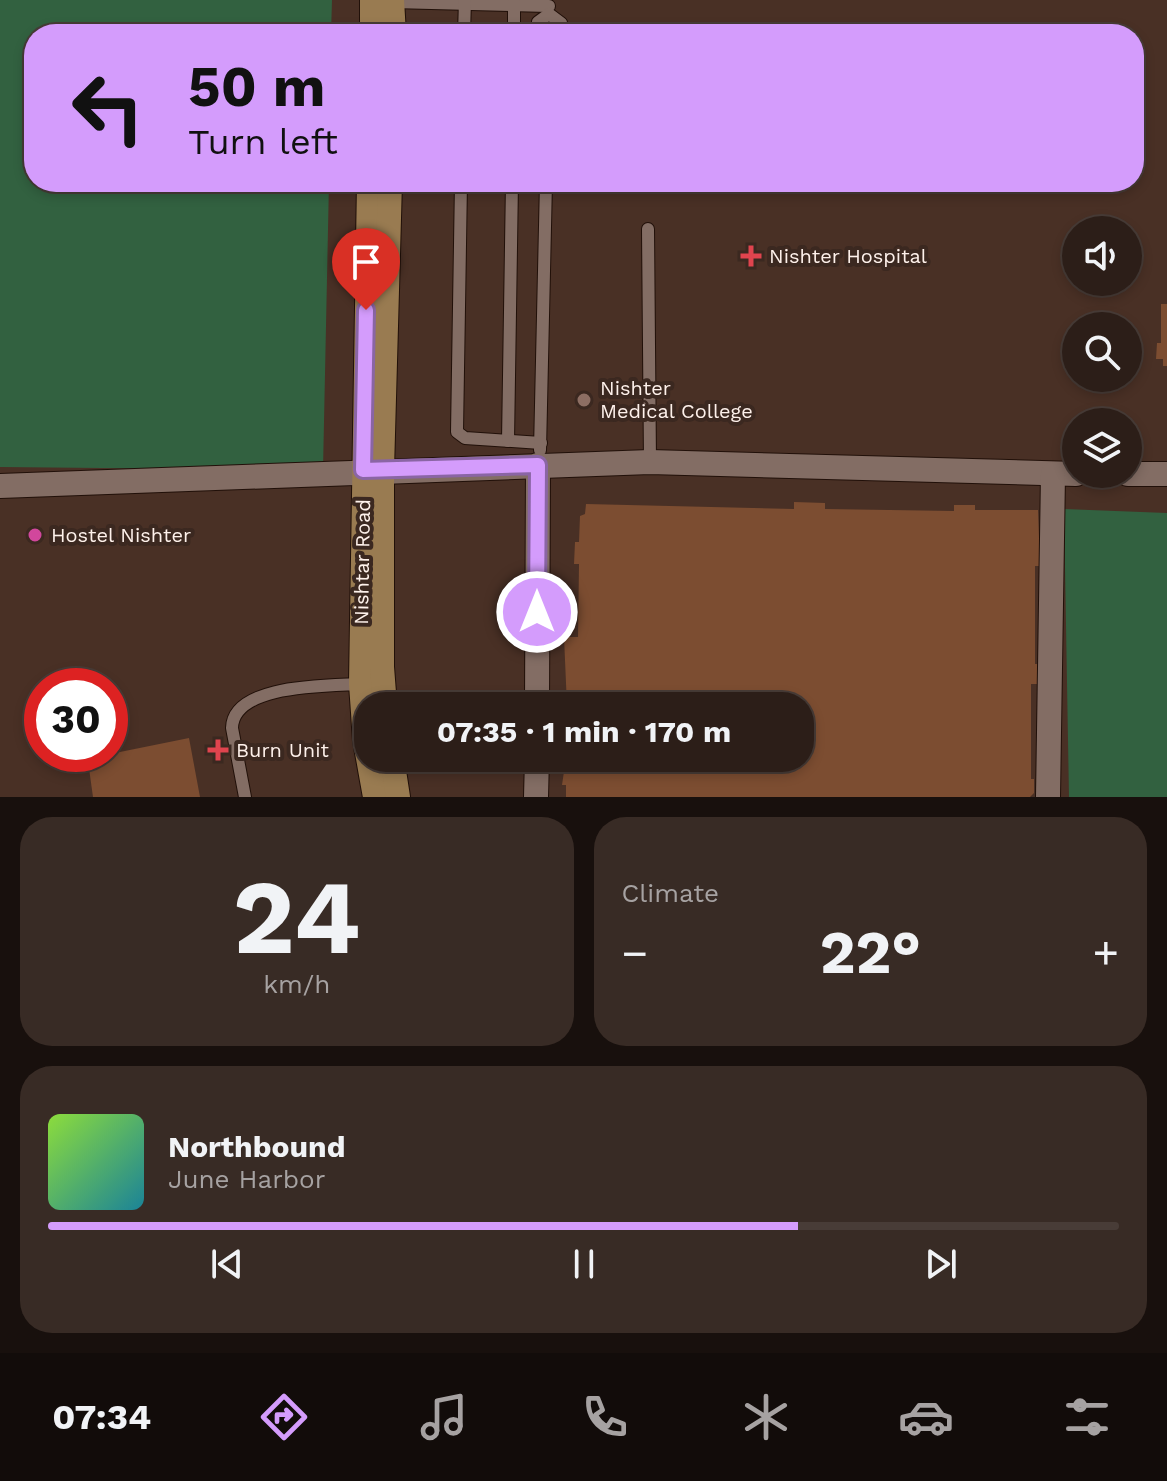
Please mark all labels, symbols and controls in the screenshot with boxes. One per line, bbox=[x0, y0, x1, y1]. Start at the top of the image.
text: 50 m bbox=[188, 54, 325, 120]
icon: left bbox=[56, 56, 160, 160]
text: Turn left bbox=[188, 121, 338, 163]
map controls bbox=[1062, 216, 1142, 488]
button: sound bbox=[1062, 216, 1142, 296]
pin bbox=[332, 228, 400, 310]
icon: arrive bbox=[344, 240, 388, 284]
place label: Nishter Hospital bbox=[769, 244, 927, 268]
marker: Nishter Hospital bbox=[740, 245, 762, 267]
button: search bbox=[1062, 312, 1142, 392]
place label: Nishter Medical College bbox=[600, 376, 753, 423]
marker: Nishter Medical College bbox=[575, 391, 593, 409]
button: layers bbox=[1062, 408, 1142, 488]
street label: Nishtar Road bbox=[349, 499, 375, 625]
place label: Hostel Nishter bbox=[51, 523, 191, 547]
marker: Hostel Nishter bbox=[26, 526, 44, 544]
position arrow bbox=[495, 570, 579, 654]
speed limit sign: 30 bbox=[24, 668, 128, 772]
text: 07:35 · 1 min · 170 m bbox=[437, 714, 731, 749]
place label: Burn Unit bbox=[236, 738, 330, 762]
marker: Burn Unit bbox=[207, 739, 229, 761]
text: 24 bbox=[233, 856, 361, 978]
text: Climate bbox=[622, 878, 719, 908]
text: 22° bbox=[820, 917, 921, 988]
text: − bbox=[622, 927, 648, 979]
text: + bbox=[1092, 927, 1119, 979]
text: km/h bbox=[263, 969, 330, 999]
text: Northbound bbox=[168, 1129, 345, 1164]
text: June Harbor bbox=[168, 1164, 325, 1194]
icon: previous bbox=[205, 1242, 249, 1286]
icon: pause bbox=[562, 1242, 606, 1286]
icon: next bbox=[919, 1242, 963, 1286]
icon: directions bbox=[256, 1389, 312, 1445]
icon: music bbox=[416, 1389, 472, 1445]
icon: phone bbox=[577, 1389, 633, 1445]
icon: climate bbox=[738, 1389, 794, 1445]
icon: car bbox=[898, 1389, 954, 1445]
icon: filters bbox=[1059, 1389, 1115, 1445]
text: 07:34 bbox=[52, 1396, 151, 1438]

